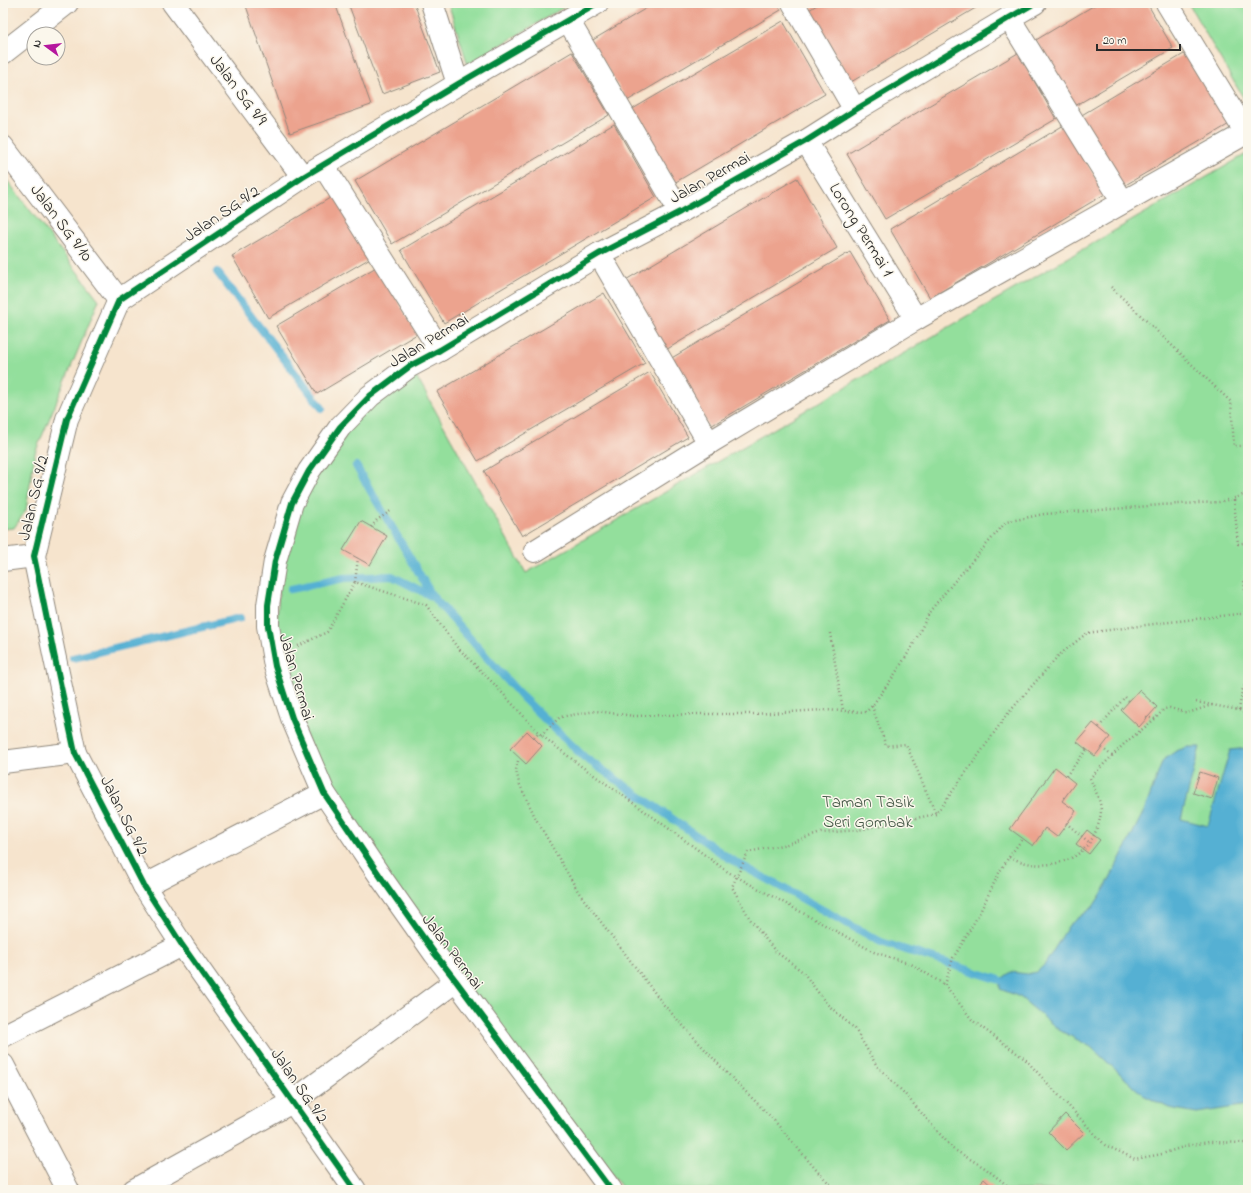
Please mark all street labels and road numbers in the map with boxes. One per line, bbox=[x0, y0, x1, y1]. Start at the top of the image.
street label: Jalan SG 9/9 bbox=[203, 49, 273, 131]
street label: Jalan Permai bbox=[665, 145, 755, 211]
street label: Lorong Permai 1 bbox=[821, 178, 900, 283]
street label: Jalan SG 9/10 bbox=[24, 179, 98, 267]
street label: Jalan SG 9/2 bbox=[179, 179, 265, 249]
street label: Jalan Permai bbox=[384, 307, 474, 375]
street label: Jalan SG 9/2 bbox=[12, 453, 56, 543]
street label: Jalan Permai bbox=[272, 631, 320, 723]
street label: Jalan SG 9/2 bbox=[93, 772, 155, 860]
street label: Jalan Permai bbox=[415, 909, 489, 995]
street label: Jalan SG 9/2 bbox=[264, 1043, 334, 1129]

